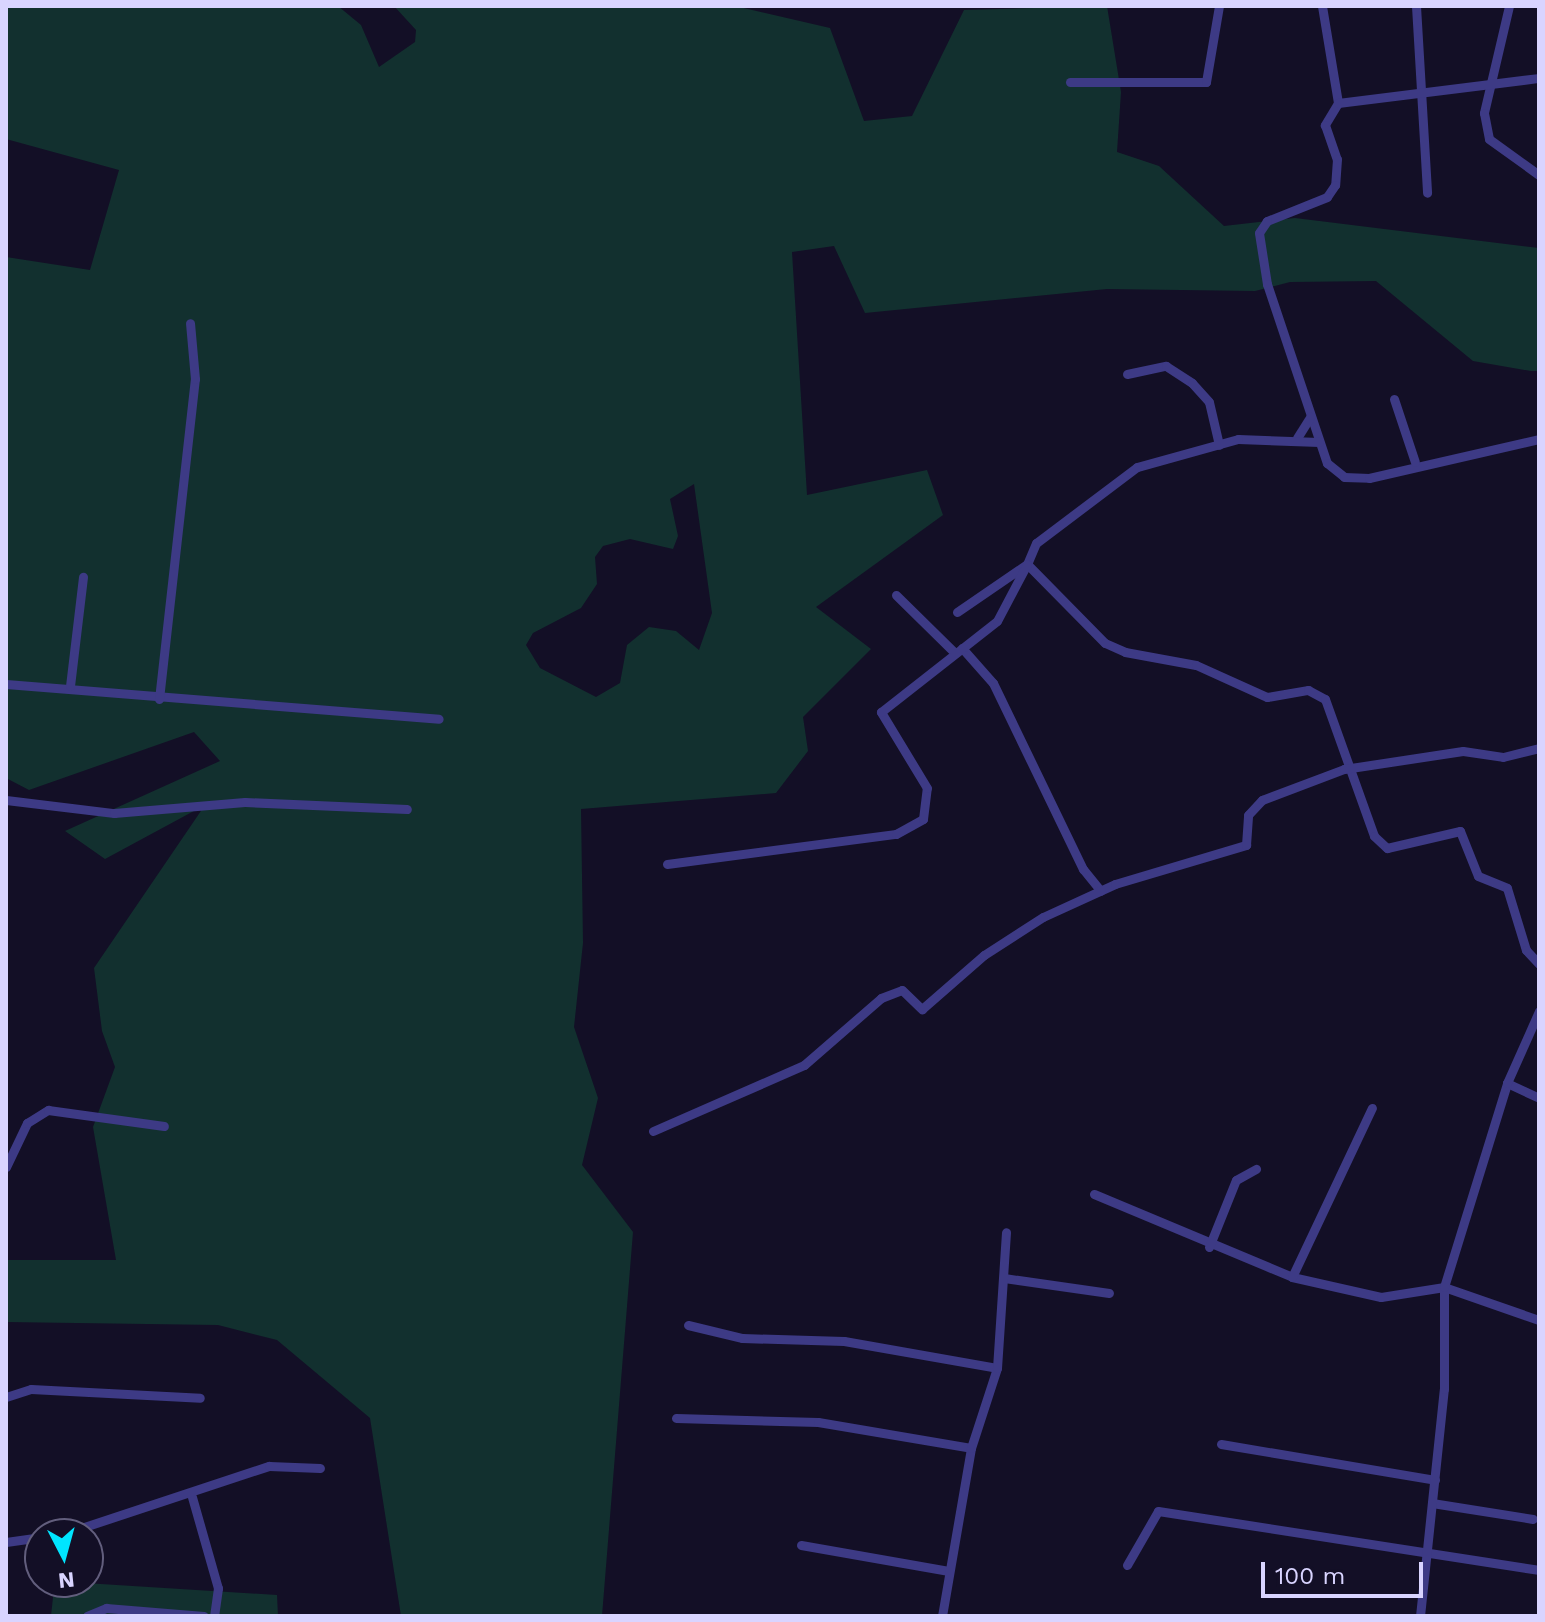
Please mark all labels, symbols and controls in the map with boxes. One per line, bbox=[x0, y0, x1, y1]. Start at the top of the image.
north arrow bbox=[24, 1518, 104, 1598]
scale bar bbox=[1265, 1546, 1427, 1596]
text: 100 m bbox=[1275, 1562, 1345, 1590]
text: N bbox=[57, 1567, 76, 1594]

